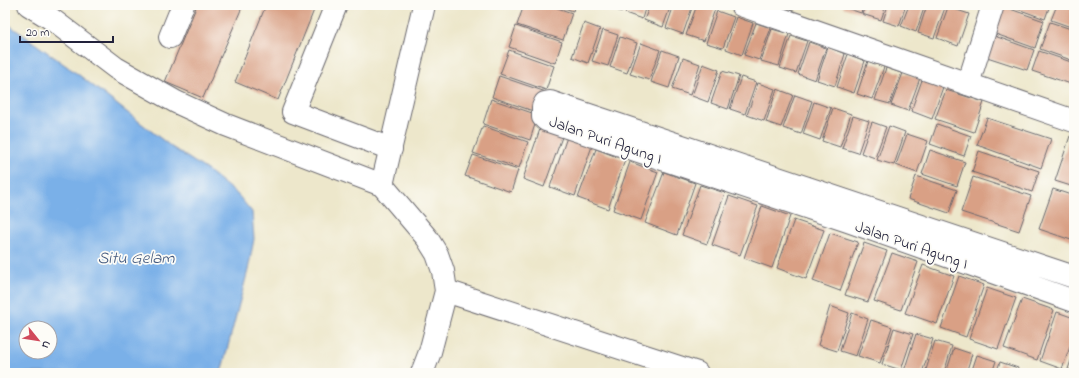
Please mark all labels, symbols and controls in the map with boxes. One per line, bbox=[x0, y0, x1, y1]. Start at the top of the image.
scale bar bbox=[20, 18, 113, 44]
text: 20 m bbox=[26, 24, 49, 42]
street label: Jalan Puri Agung I bbox=[546, 110, 665, 171]
street label: Jalan Puri Agung I bbox=[852, 215, 971, 276]
water label: Situ Gelam bbox=[97, 246, 175, 271]
north arrow bbox=[18, 320, 58, 360]
text: U bbox=[37, 337, 54, 352]

